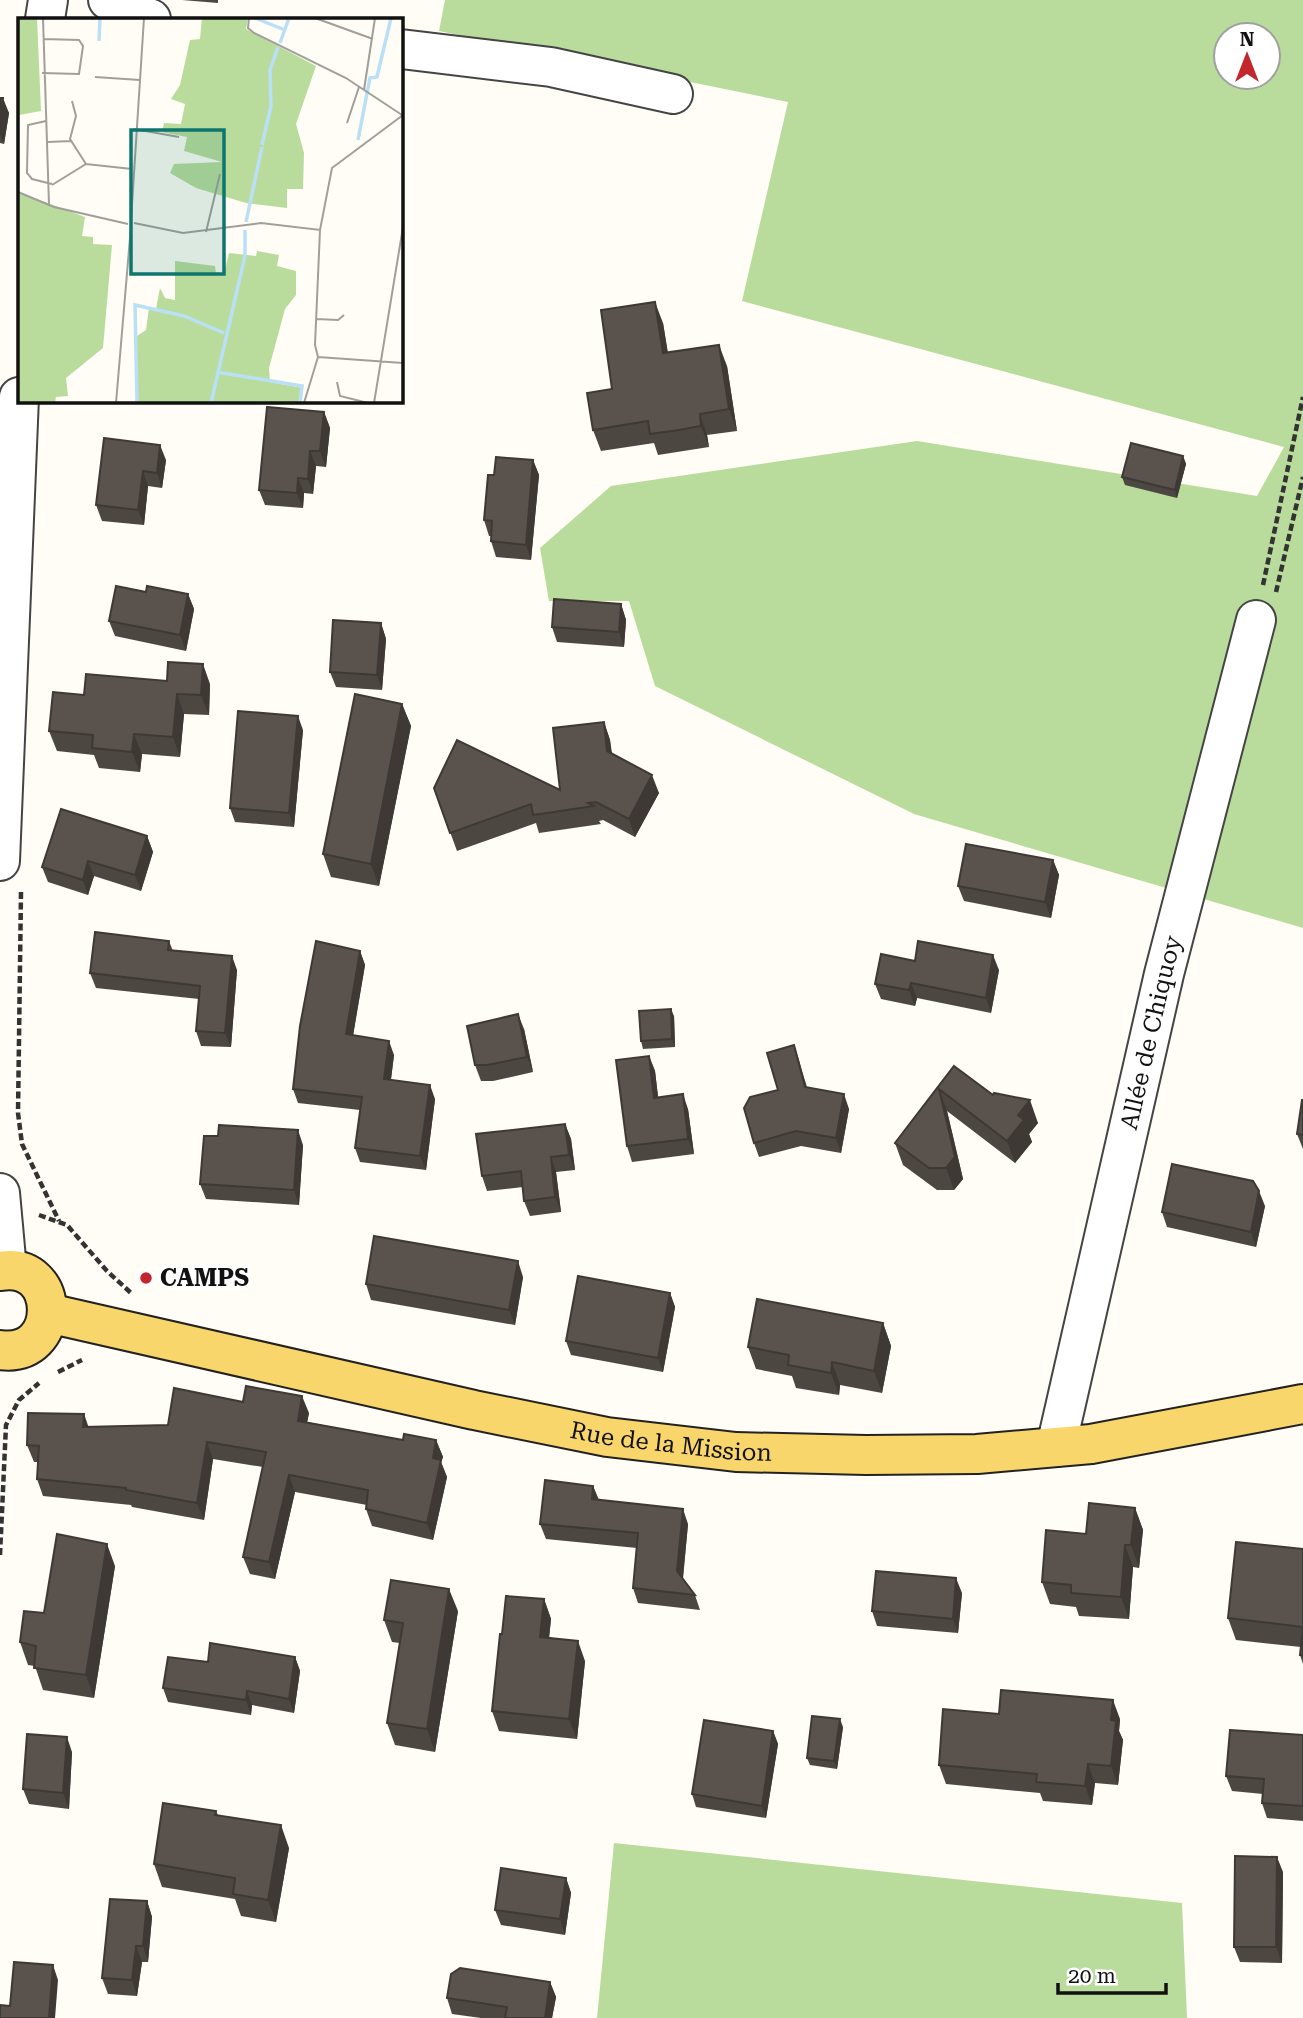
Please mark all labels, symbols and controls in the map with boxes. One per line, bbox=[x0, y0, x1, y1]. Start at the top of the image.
inset map bbox=[18, 18, 402, 402]
north arrow bbox=[1212, 21, 1282, 91]
text: N bbox=[1240, 28, 1255, 51]
street label: Allée de Chiquoy bbox=[1115, 932, 1188, 1132]
place label: CAMPS bbox=[160, 1264, 249, 1292]
marker: CAMPS bbox=[138, 1270, 154, 1286]
street label: Rue de la Mission bbox=[568, 1416, 772, 1467]
scale bar bbox=[1058, 1952, 1166, 1996]
text: 20 m bbox=[1068, 1964, 1116, 1988]

